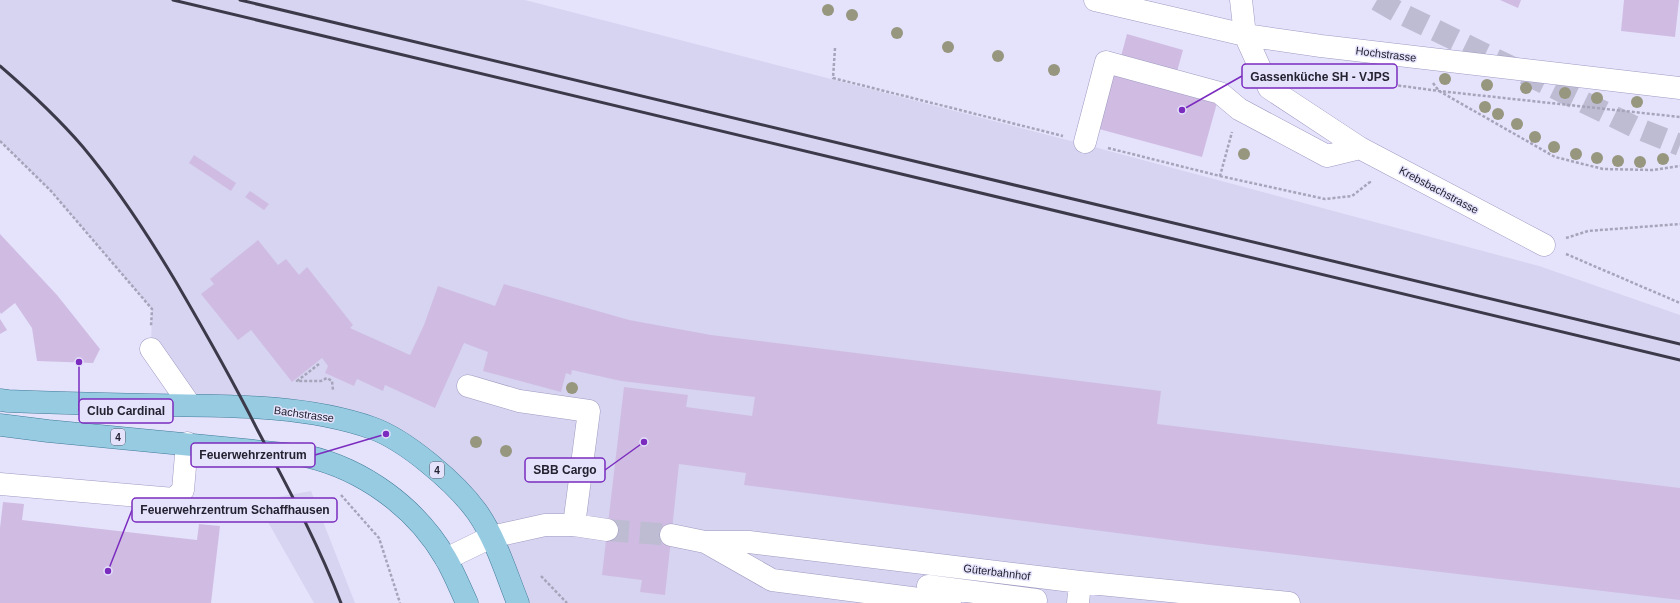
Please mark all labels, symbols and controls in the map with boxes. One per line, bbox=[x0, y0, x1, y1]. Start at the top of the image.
street label: Hochstrasse bbox=[1355, 44, 1417, 64]
callout: Gassenküche SH - VJPS bbox=[1242, 64, 1397, 88]
text: Gassenküche SH - VJPS bbox=[1250, 70, 1390, 84]
street label: Krebsbachstrasse bbox=[1397, 164, 1481, 216]
callout: Club Cardinal bbox=[79, 399, 173, 423]
text: Club Cardinal bbox=[87, 404, 165, 418]
street label: Bachstrasse bbox=[273, 404, 335, 424]
road number: 4 bbox=[111, 429, 125, 445]
callout: Feuerwehrzentrum bbox=[191, 443, 315, 467]
text: Feuerwehrzentrum bbox=[199, 448, 307, 462]
callout: SBB Cargo bbox=[525, 458, 605, 482]
road number: 4 bbox=[430, 462, 444, 478]
text: SBB Cargo bbox=[533, 463, 597, 477]
callout: Feuerwehrzentrum Schaffhausen bbox=[132, 498, 337, 522]
text: Feuerwehrzentrum Schaffhausen bbox=[140, 503, 330, 517]
street label: Güterbahnhof bbox=[963, 562, 1032, 582]

